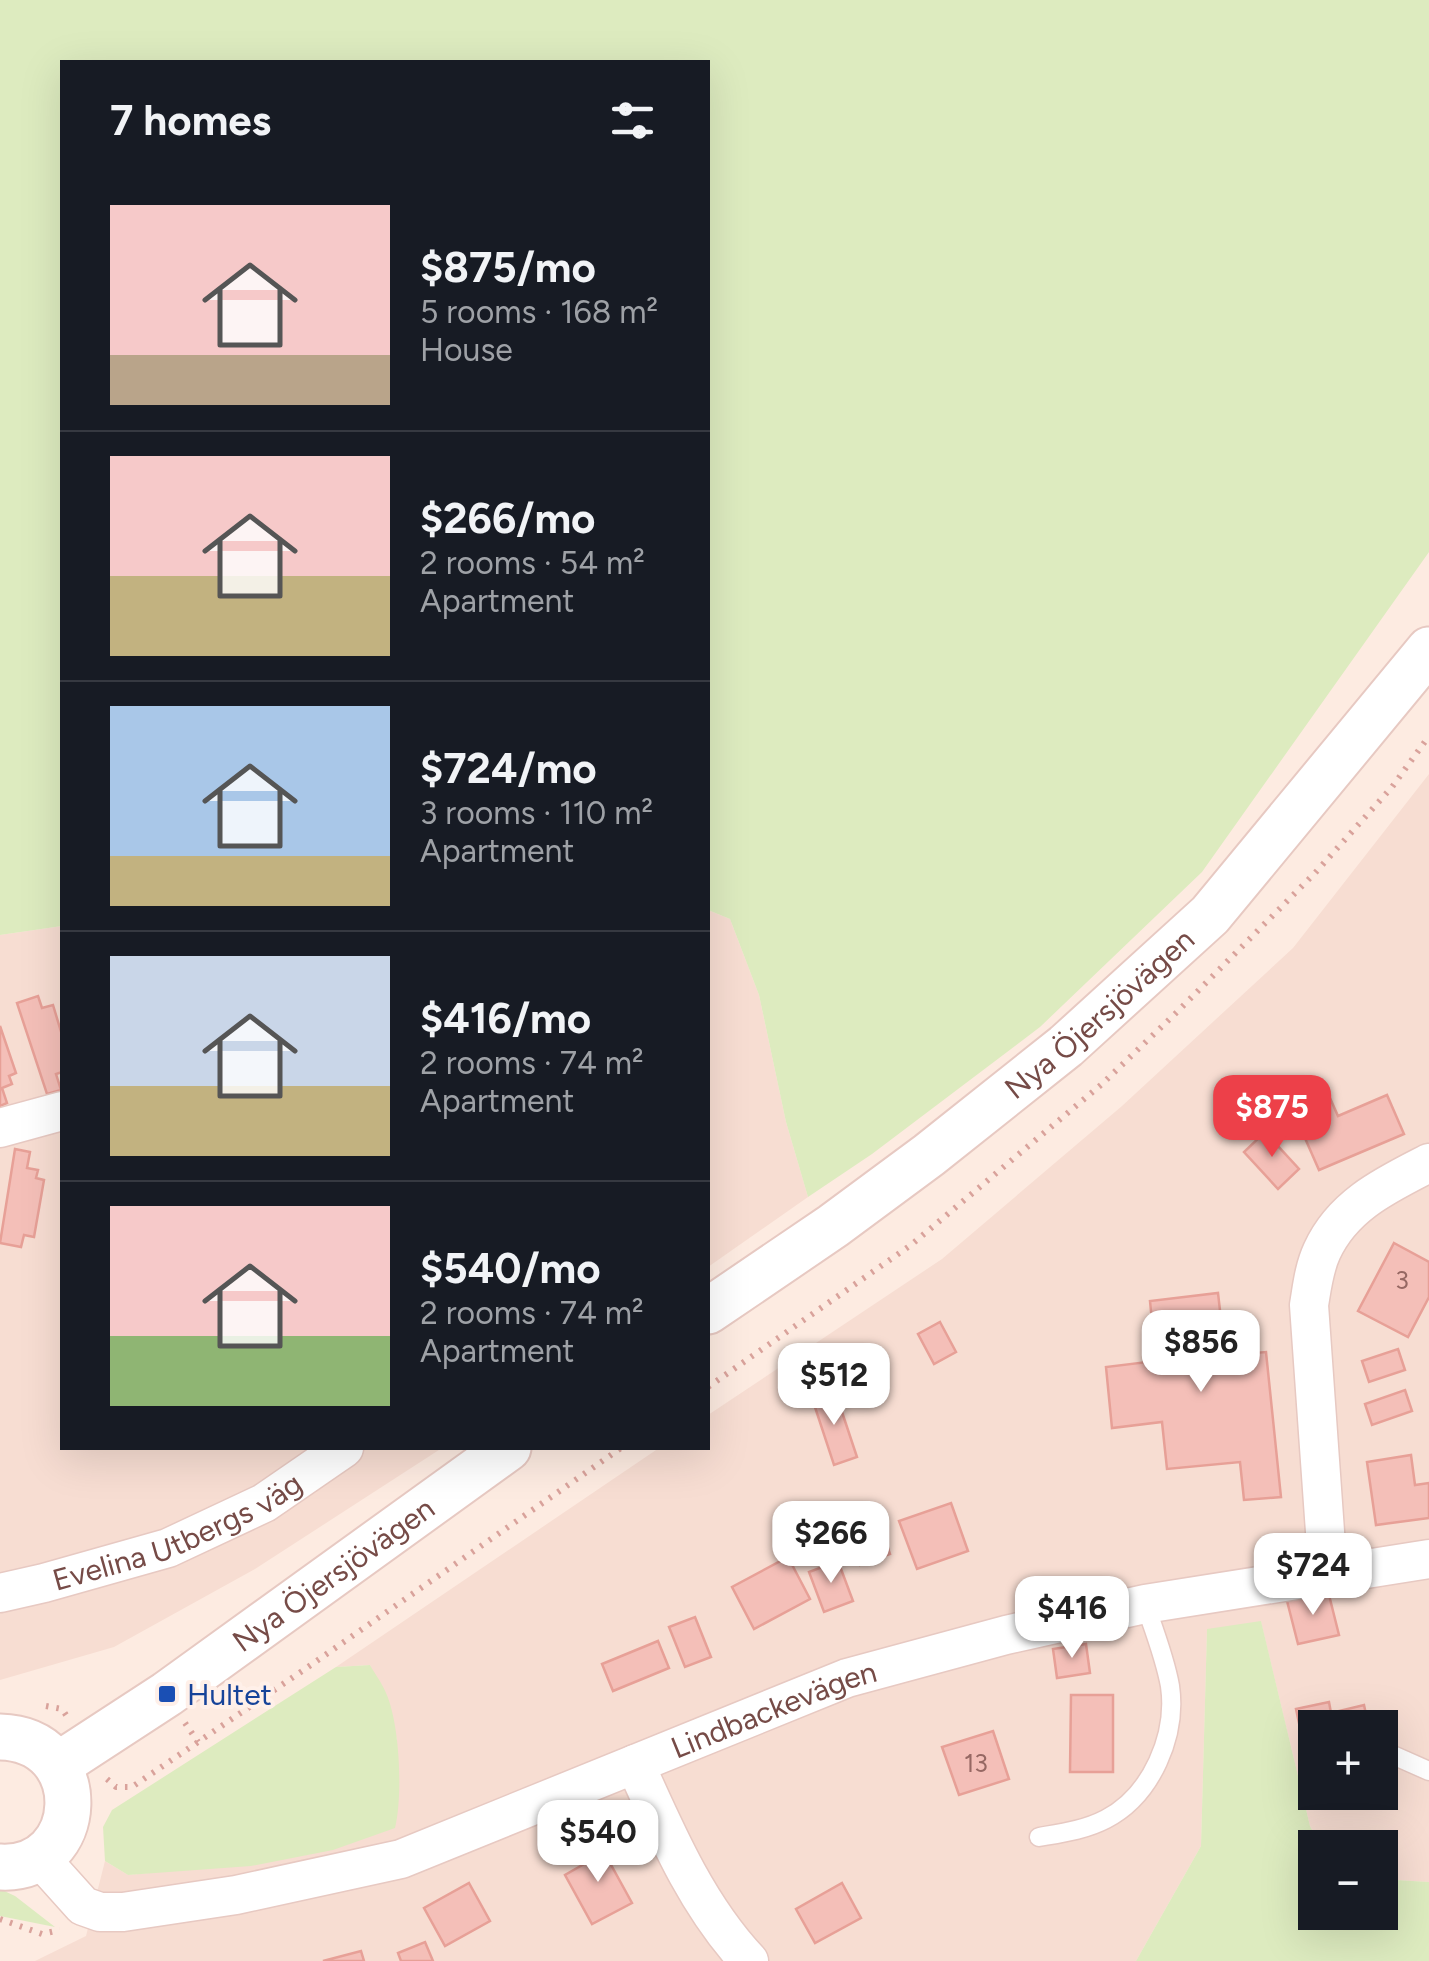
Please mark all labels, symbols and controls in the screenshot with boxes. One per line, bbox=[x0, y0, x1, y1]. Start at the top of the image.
icon: filters bbox=[605, 93, 660, 148]
text: 7 homes bbox=[110, 95, 271, 146]
text: $875/mo bbox=[420, 242, 596, 293]
icon: home bbox=[190, 245, 310, 365]
text: 5 rooms · 168 m² bbox=[420, 293, 658, 331]
text: House bbox=[420, 331, 513, 369]
text: $266/mo bbox=[420, 493, 595, 544]
icon: home bbox=[190, 496, 310, 616]
text: 2 rooms · 54 m² bbox=[420, 544, 645, 582]
text: Apartment bbox=[420, 582, 574, 620]
text: $724/mo bbox=[420, 743, 597, 794]
icon: home bbox=[190, 746, 310, 866]
text: 3 rooms · 110 m² bbox=[420, 794, 653, 832]
text: Apartment bbox=[420, 832, 574, 870]
street label: Nya Öjersjövägen bbox=[997, 920, 1202, 1106]
text: $416/mo bbox=[420, 993, 591, 1044]
icon: home bbox=[190, 996, 310, 1116]
text: 2 rooms · 74 m² bbox=[420, 1044, 644, 1082]
pin: $875 bbox=[1213, 1075, 1331, 1160]
text: Apartment bbox=[420, 1082, 574, 1120]
text: $875 bbox=[1235, 1088, 1309, 1126]
text: $540/mo bbox=[420, 1243, 601, 1294]
icon: home bbox=[190, 1246, 310, 1366]
house number: 3 bbox=[1395, 1265, 1409, 1295]
text: 2 rooms · 74 m² bbox=[420, 1294, 644, 1332]
pin: $856 bbox=[1142, 1310, 1260, 1395]
text: $856 bbox=[1164, 1323, 1238, 1361]
text: Apartment bbox=[420, 1332, 574, 1370]
pin: $512 bbox=[775, 1343, 893, 1428]
text: $512 bbox=[800, 1356, 868, 1394]
street label: Evelina Utbergs väg bbox=[48, 1464, 309, 1598]
street label: Nya Öjersjövägen bbox=[225, 1489, 441, 1659]
pin: $266 bbox=[772, 1501, 890, 1586]
text: $266 bbox=[794, 1514, 868, 1552]
pin: $724 bbox=[1254, 1533, 1372, 1618]
text: $724 bbox=[1276, 1546, 1350, 1584]
pin: $416 bbox=[1013, 1576, 1131, 1661]
text: $416 bbox=[1037, 1589, 1107, 1627]
street label: Lindbackevägen bbox=[666, 1652, 880, 1766]
place label: Hultet bbox=[187, 1676, 272, 1713]
marker: Hultet bbox=[156, 1683, 178, 1705]
map controls bbox=[1298, 1710, 1398, 1930]
button: + bbox=[1298, 1710, 1398, 1810]
house number: 13 bbox=[964, 1748, 988, 1778]
pin: $540 bbox=[539, 1800, 657, 1885]
text: $540 bbox=[559, 1813, 637, 1851]
button: − bbox=[1298, 1830, 1398, 1930]

